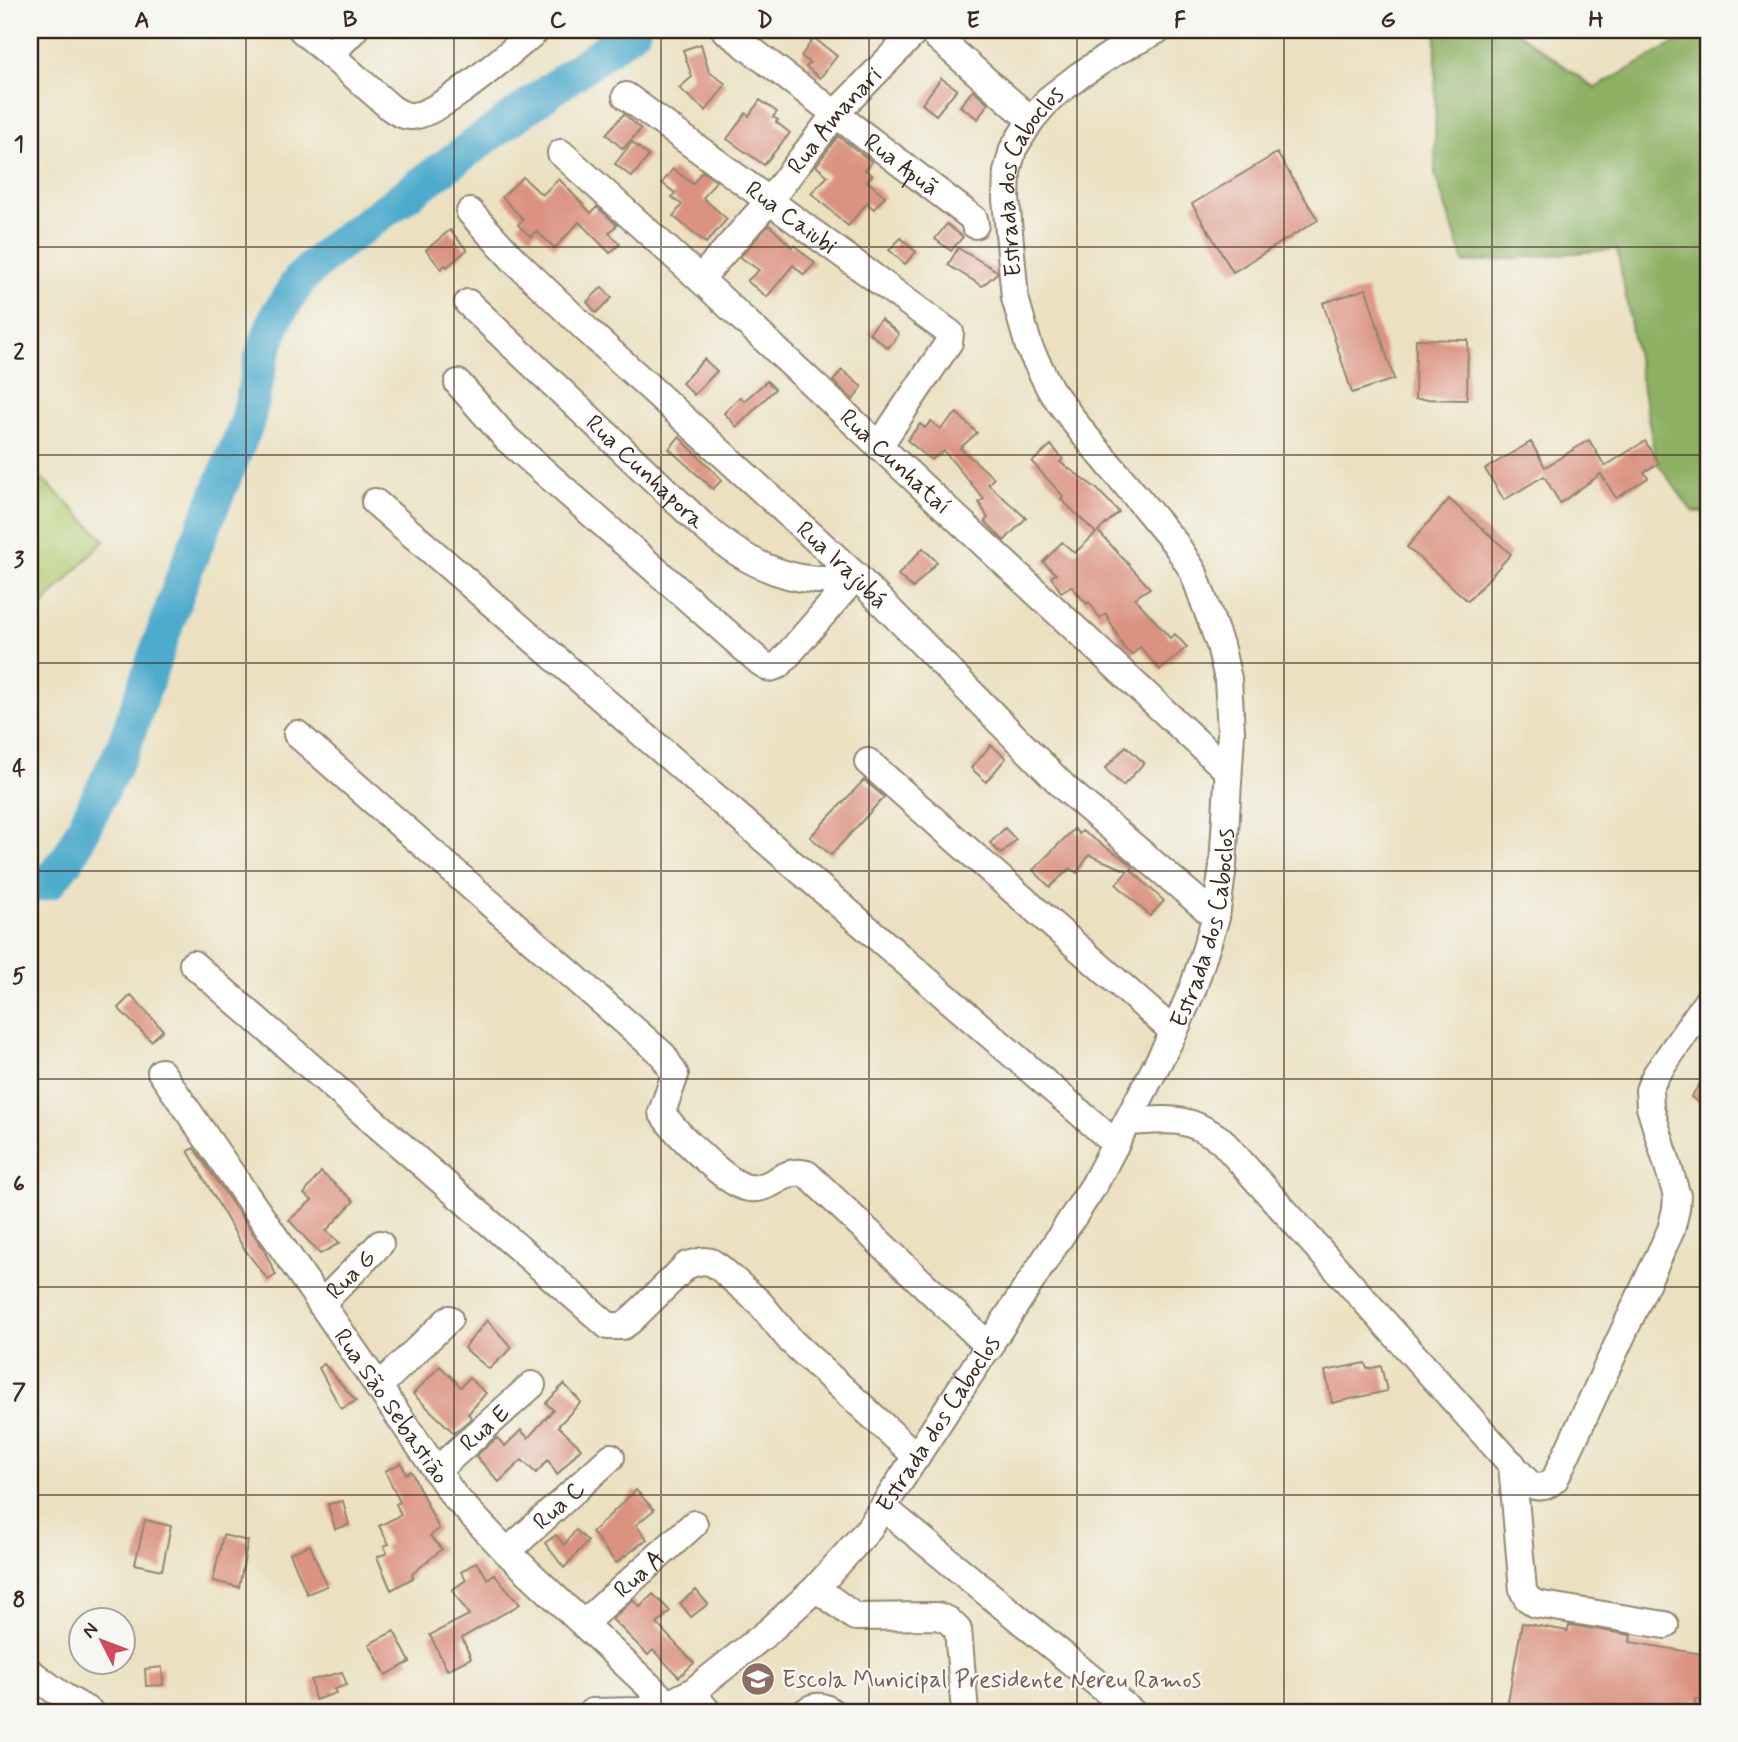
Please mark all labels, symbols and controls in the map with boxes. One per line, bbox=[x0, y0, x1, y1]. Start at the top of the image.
text: A bbox=[134, 6, 150, 36]
text: B bbox=[343, 6, 358, 36]
text: C bbox=[550, 6, 567, 36]
text: D bbox=[757, 6, 773, 36]
text: E bbox=[966, 6, 980, 36]
text: F bbox=[1174, 6, 1186, 36]
text: G bbox=[1380, 6, 1396, 36]
text: H bbox=[1588, 6, 1604, 36]
street label: Rua Amanari bbox=[781, 61, 889, 181]
street label: Estrada dos Caboclos bbox=[992, 79, 1071, 278]
street label: Rua Apuã bbox=[857, 127, 945, 204]
text: 1 bbox=[14, 130, 24, 160]
street label: Rua Caiubi bbox=[739, 174, 843, 262]
text: 2 bbox=[13, 338, 25, 368]
street label: Rua Cunhataí bbox=[832, 403, 957, 522]
street label: Rua Cunhapora bbox=[578, 409, 712, 537]
street label: Rua Irajubá bbox=[789, 515, 894, 616]
text: 3 bbox=[14, 546, 25, 576]
text: 4 bbox=[12, 754, 26, 784]
street label: Estrada dos Caboclos bbox=[1164, 827, 1242, 1033]
text: 5 bbox=[12, 962, 26, 992]
text: 6 bbox=[13, 1170, 25, 1200]
street label: Rua G bbox=[320, 1243, 383, 1307]
street label: Rua São Sebastião bbox=[326, 1323, 455, 1491]
street label: Estrada dos Caboclos bbox=[870, 1330, 1008, 1519]
text: 7 bbox=[12, 1378, 26, 1408]
street label: Rua E bbox=[454, 1398, 517, 1459]
street label: Rua C bbox=[527, 1474, 592, 1538]
street label: Rua A bbox=[608, 1543, 672, 1606]
text: 8 bbox=[13, 1586, 25, 1616]
north arrow bbox=[66, 1606, 136, 1676]
text: N bbox=[77, 1618, 104, 1644]
school or university icon: Escola Municipal Presidente Nereu Ramos bbox=[739, 1660, 777, 1698]
place label: Escola Municipal Presidente Nereu Ramos bbox=[782, 1665, 1201, 1696]

